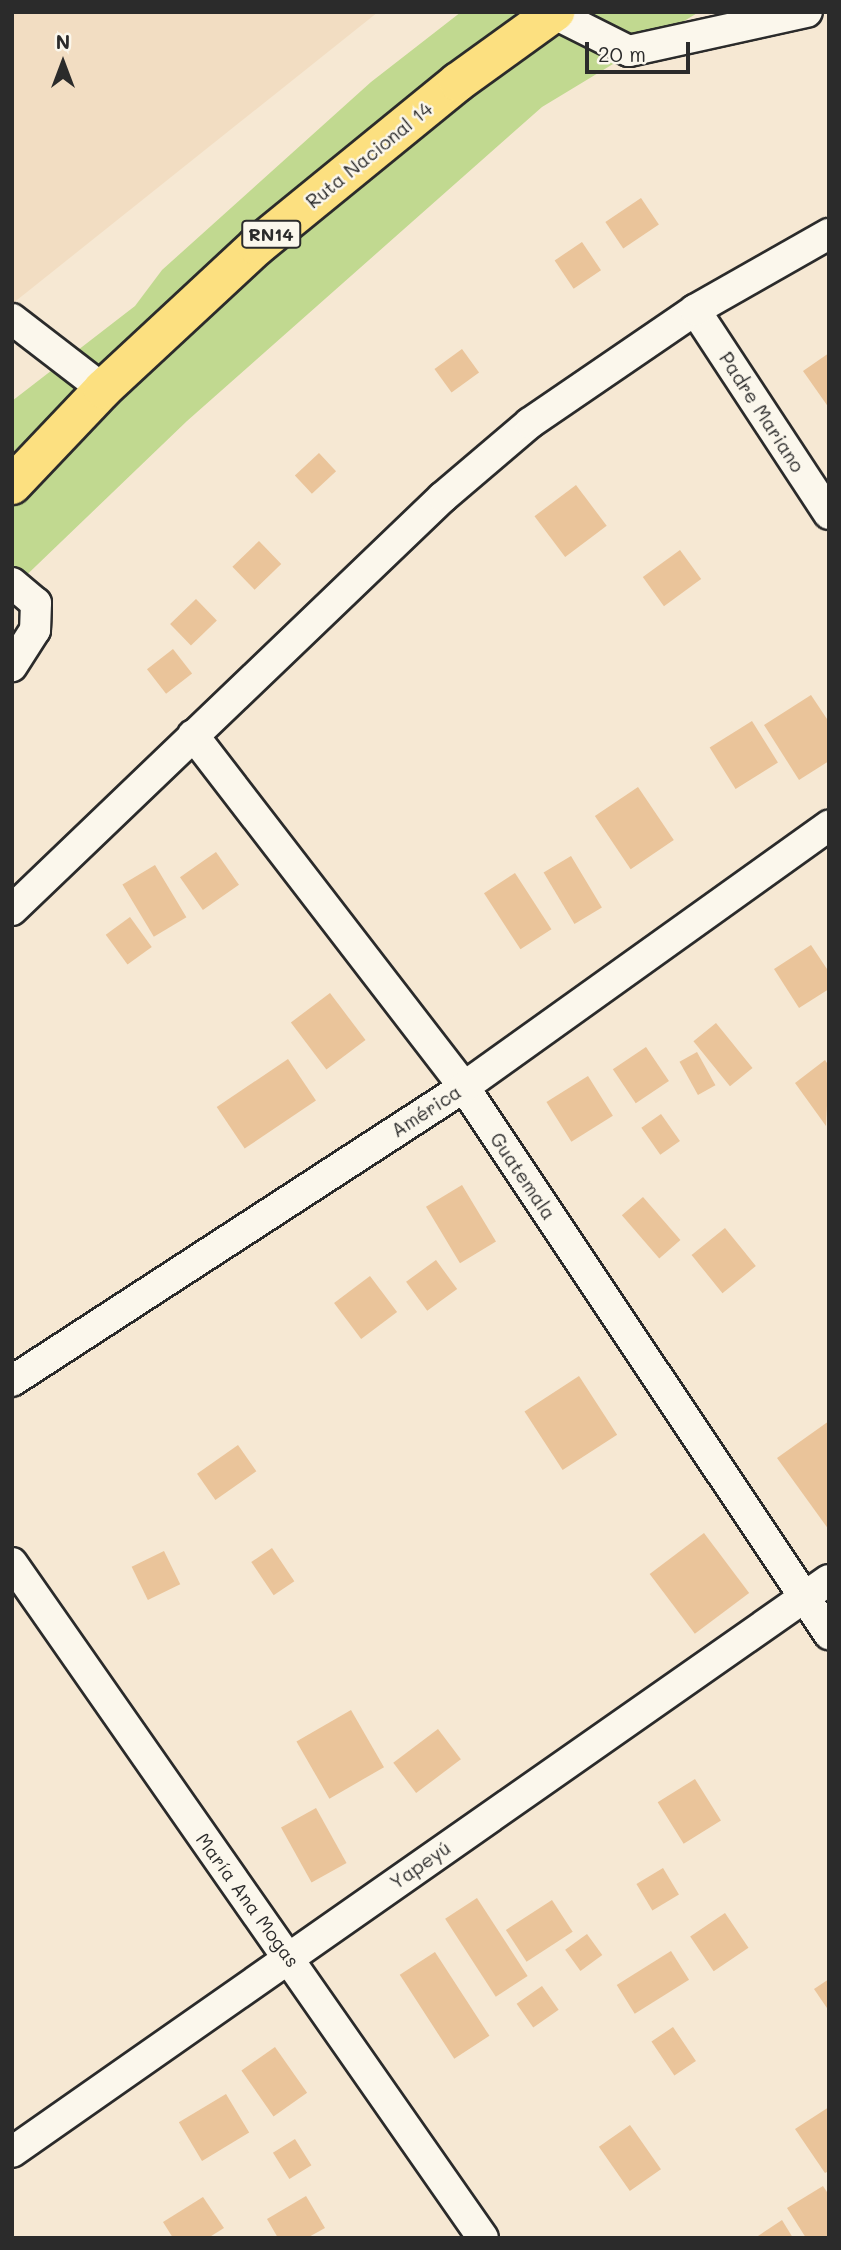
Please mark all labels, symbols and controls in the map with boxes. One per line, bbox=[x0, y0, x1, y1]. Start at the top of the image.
north arrow bbox=[28, 28, 98, 98]
scale bar bbox=[589, 28, 694, 72]
text: N bbox=[56, 29, 70, 54]
text: 20 m bbox=[598, 40, 646, 67]
street label: Ruta Nacional 14 bbox=[301, 97, 437, 213]
road number: RN14 bbox=[240, 220, 302, 248]
street label: Padre Mariano bbox=[715, 348, 809, 476]
street label: América bbox=[387, 1080, 465, 1142]
street label: Guatemala bbox=[486, 1128, 560, 1224]
street label: María Ana Mogas bbox=[192, 1828, 304, 1972]
street label: Yapeyú bbox=[386, 1836, 454, 1894]

